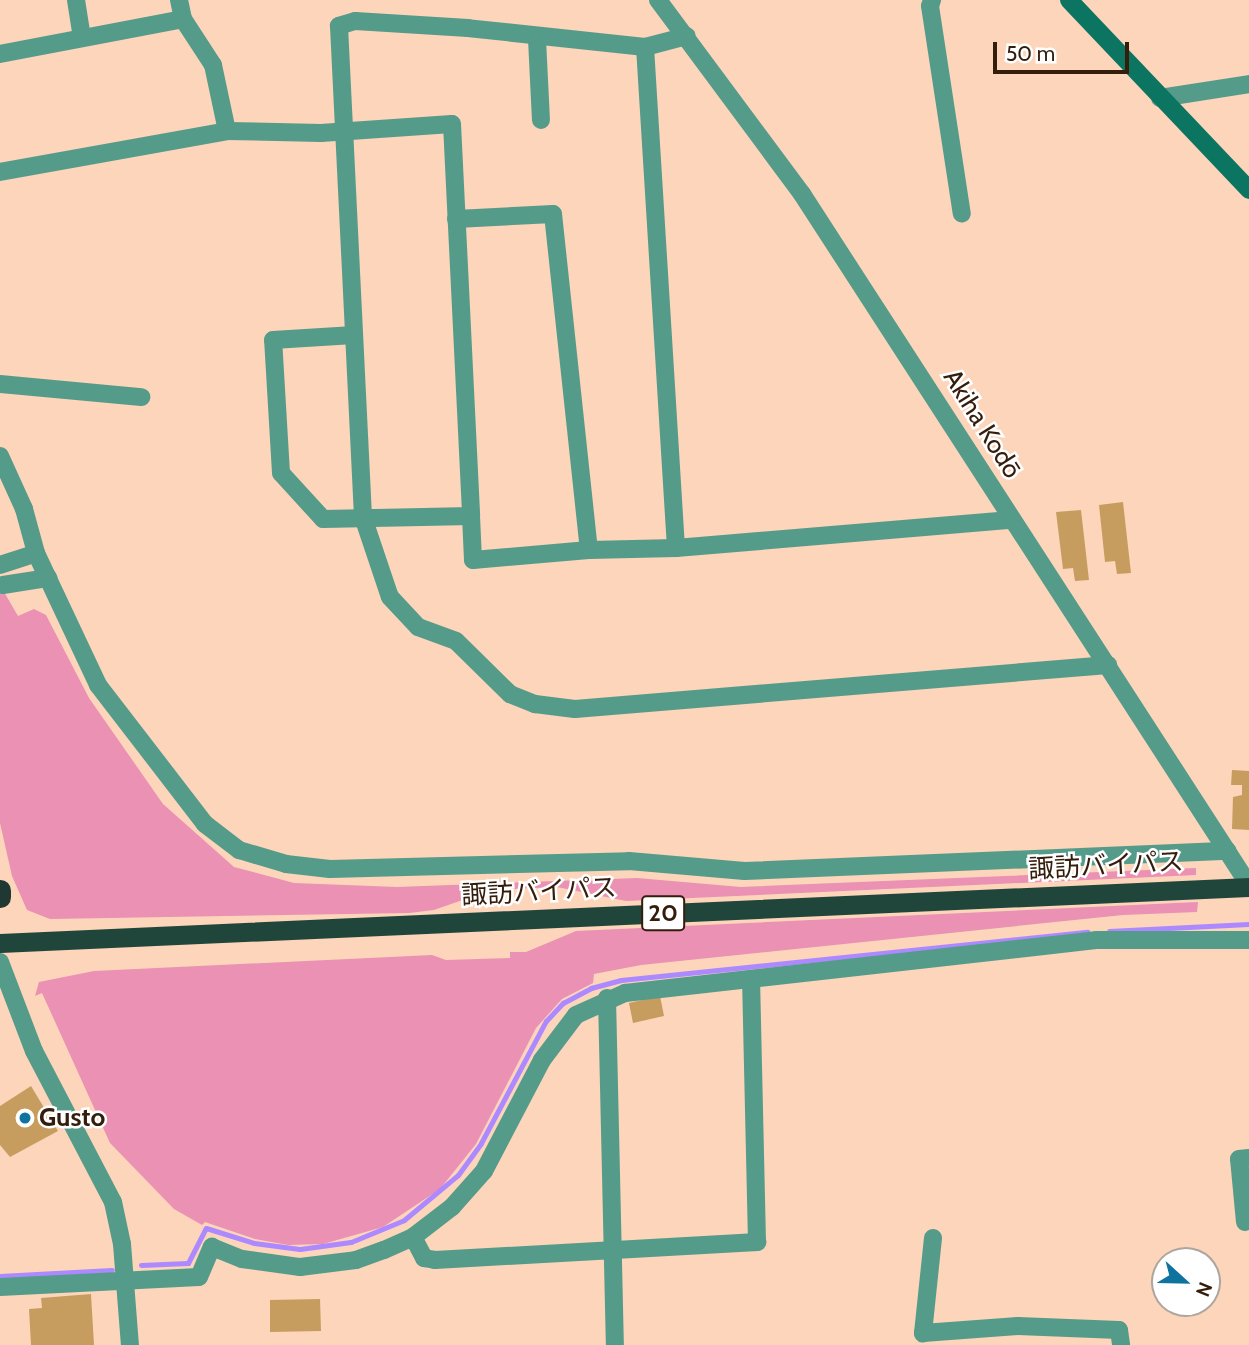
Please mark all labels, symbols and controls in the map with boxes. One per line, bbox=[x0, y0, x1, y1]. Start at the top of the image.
scale bar bbox=[997, 28, 1134, 72]
text: 50 m bbox=[1006, 41, 1055, 66]
street label: Akiha Kodō bbox=[936, 364, 1028, 484]
street label: 諏訪バイパス bbox=[1027, 846, 1185, 886]
street label: 諏訪バイパス bbox=[460, 872, 618, 912]
road number: 20 bbox=[640, 892, 686, 933]
place label: Gusto bbox=[39, 1102, 105, 1134]
marker: Gusto bbox=[17, 1110, 33, 1126]
north arrow bbox=[1151, 1247, 1221, 1317]
text: N bbox=[1191, 1279, 1217, 1300]

